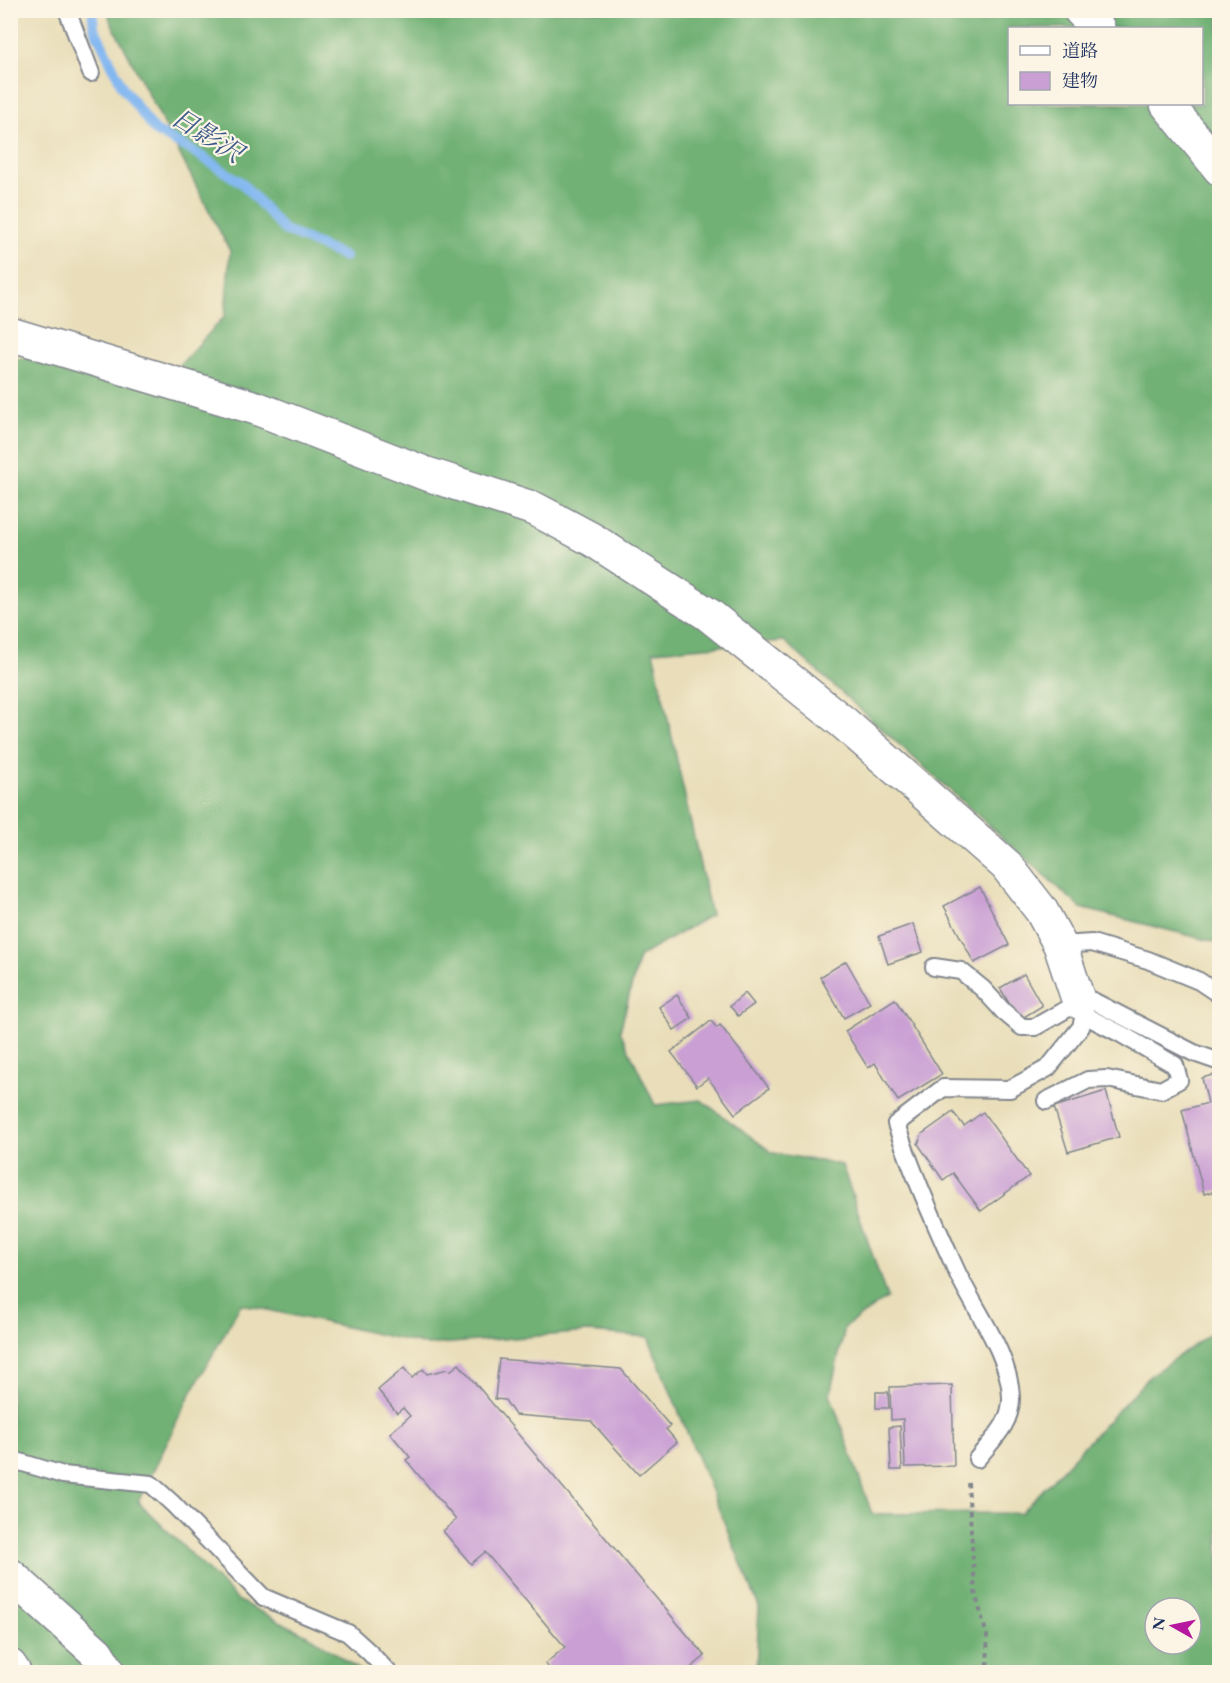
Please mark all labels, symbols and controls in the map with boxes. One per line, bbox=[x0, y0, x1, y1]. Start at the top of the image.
legend bbox=[1008, 27, 1203, 105]
text: 道路 bbox=[1062, 39, 1098, 62]
text: 建物 bbox=[1062, 69, 1098, 92]
water label: 日影沢 bbox=[165, 100, 252, 172]
north arrow bbox=[1143, 1596, 1203, 1656]
text: N bbox=[1147, 1616, 1170, 1632]

